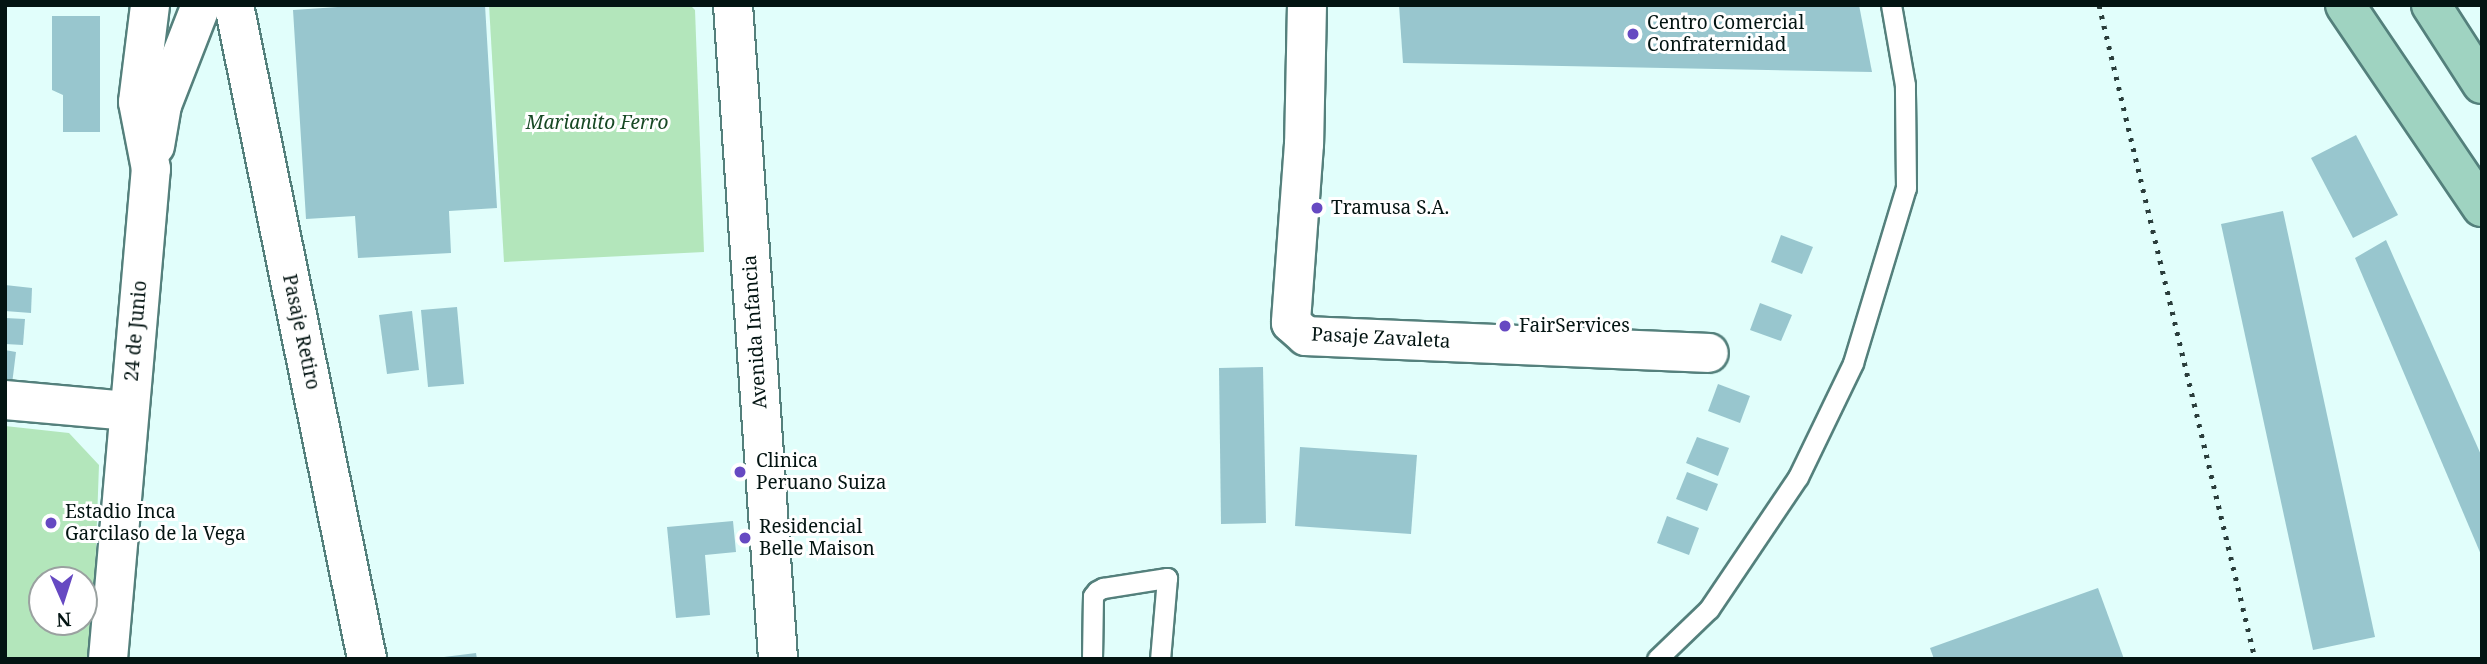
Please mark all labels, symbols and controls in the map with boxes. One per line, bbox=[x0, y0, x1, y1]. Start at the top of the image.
place label: Centro Comercial Confraternidad bbox=[1647, 12, 1804, 56]
marker: Centro Comercial Confraternidad bbox=[1625, 26, 1641, 42]
park label: Marianito Ferro bbox=[526, 112, 668, 134]
place label: Tramusa S.A. bbox=[1331, 197, 1449, 219]
marker: Tramusa S.A. bbox=[1309, 200, 1325, 216]
street label: Avenida Infancia bbox=[738, 254, 772, 410]
street label: Pasaje Retiro bbox=[278, 272, 324, 392]
street label: 24 de Junio bbox=[120, 280, 152, 382]
place label: FairServices bbox=[1519, 315, 1630, 337]
marker: FairServices bbox=[1497, 318, 1513, 334]
street label: Pasaje Zavaleta bbox=[1311, 323, 1451, 353]
place label: Clinica Peruano Suiza bbox=[756, 450, 886, 494]
marker: Clinica Peruano Suiza bbox=[730, 462, 750, 482]
place label: Estadio Inca Garcilaso de la Vega bbox=[65, 501, 246, 545]
marker: Estadio Inca Garcilaso de la Vega bbox=[43, 515, 59, 531]
place label: Residencial Belle Maison bbox=[759, 516, 875, 560]
marker: Residencial Belle Maison bbox=[737, 530, 753, 546]
north arrow bbox=[28, 566, 98, 636]
text: N bbox=[56, 607, 72, 633]

